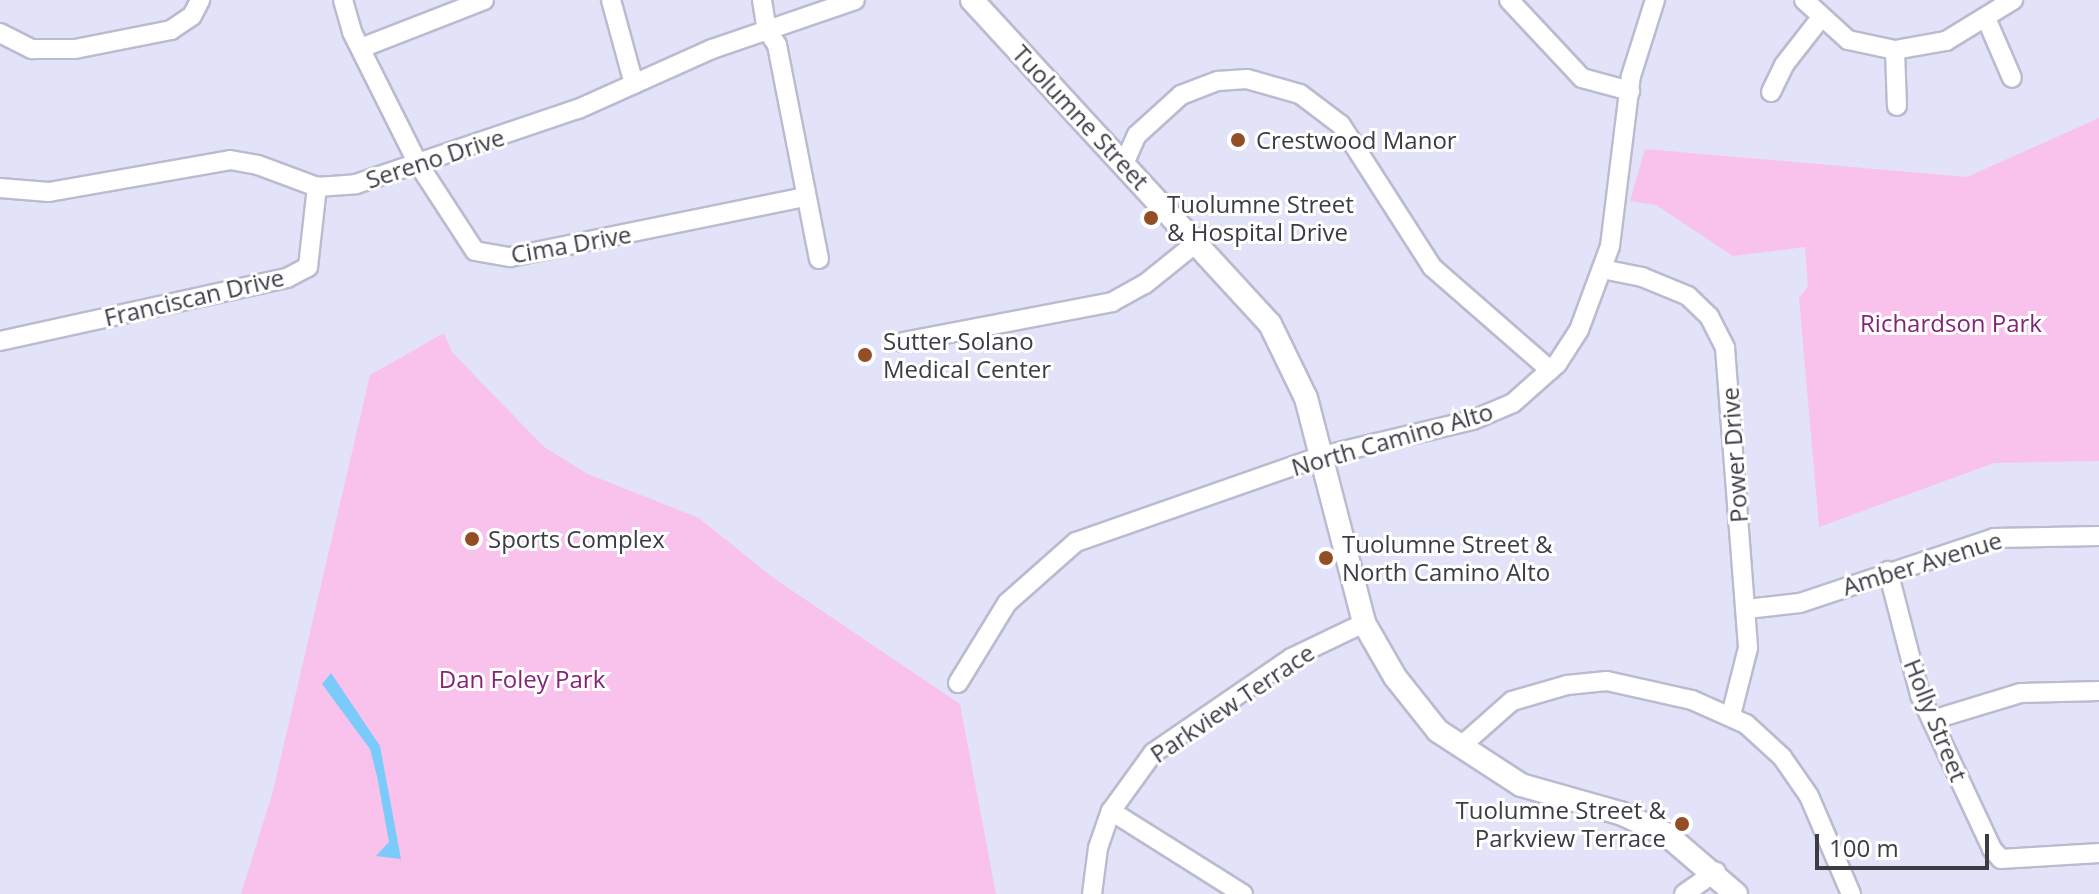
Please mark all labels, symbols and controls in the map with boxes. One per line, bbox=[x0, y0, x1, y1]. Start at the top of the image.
street label: Tuolumne Street bbox=[1007, 39, 1155, 195]
street label: Sereno Drive bbox=[362, 122, 508, 194]
place label: Crestwood Manor bbox=[1256, 126, 1457, 154]
marker: Crestwood Manor bbox=[1227, 129, 1249, 151]
place label: Tuolumne Street & Hospital Drive bbox=[1167, 190, 1354, 246]
marker: Tuolumne Street & Hospital Drive bbox=[1142, 209, 1160, 227]
street label: Cima Drive bbox=[509, 219, 633, 269]
street label: Franciscan Drive bbox=[101, 262, 287, 332]
park label: Richardson Park bbox=[1860, 309, 2042, 337]
place label: Sutter Solano Medical Center bbox=[883, 327, 1051, 383]
marker: Sutter Solano Medical Center bbox=[854, 344, 876, 366]
street label: Power Drive bbox=[1715, 386, 1753, 524]
street label: North Camino Alto bbox=[1288, 396, 1496, 482]
place label: Sports Complex bbox=[488, 525, 665, 553]
street label: Amber Avenue bbox=[1839, 525, 2005, 601]
marker: Sports Complex bbox=[463, 530, 481, 548]
place label: Tuolumne Street & North Camino Alto bbox=[1342, 530, 1553, 586]
marker: Tuolumne Street & North Camino Alto bbox=[1317, 549, 1335, 567]
street label: Parkview Terrace bbox=[1145, 638, 1319, 768]
street label: Holly Street bbox=[1898, 655, 1974, 785]
park label: Dan Foley Park bbox=[439, 665, 605, 693]
place label: Tuolumne Street & Parkview Terrace bbox=[1455, 796, 1666, 852]
marker: Tuolumne Street & Parkview Terrace bbox=[1673, 815, 1691, 833]
scale bar bbox=[1819, 818, 1993, 868]
text: 100 m bbox=[1829, 831, 1899, 864]

